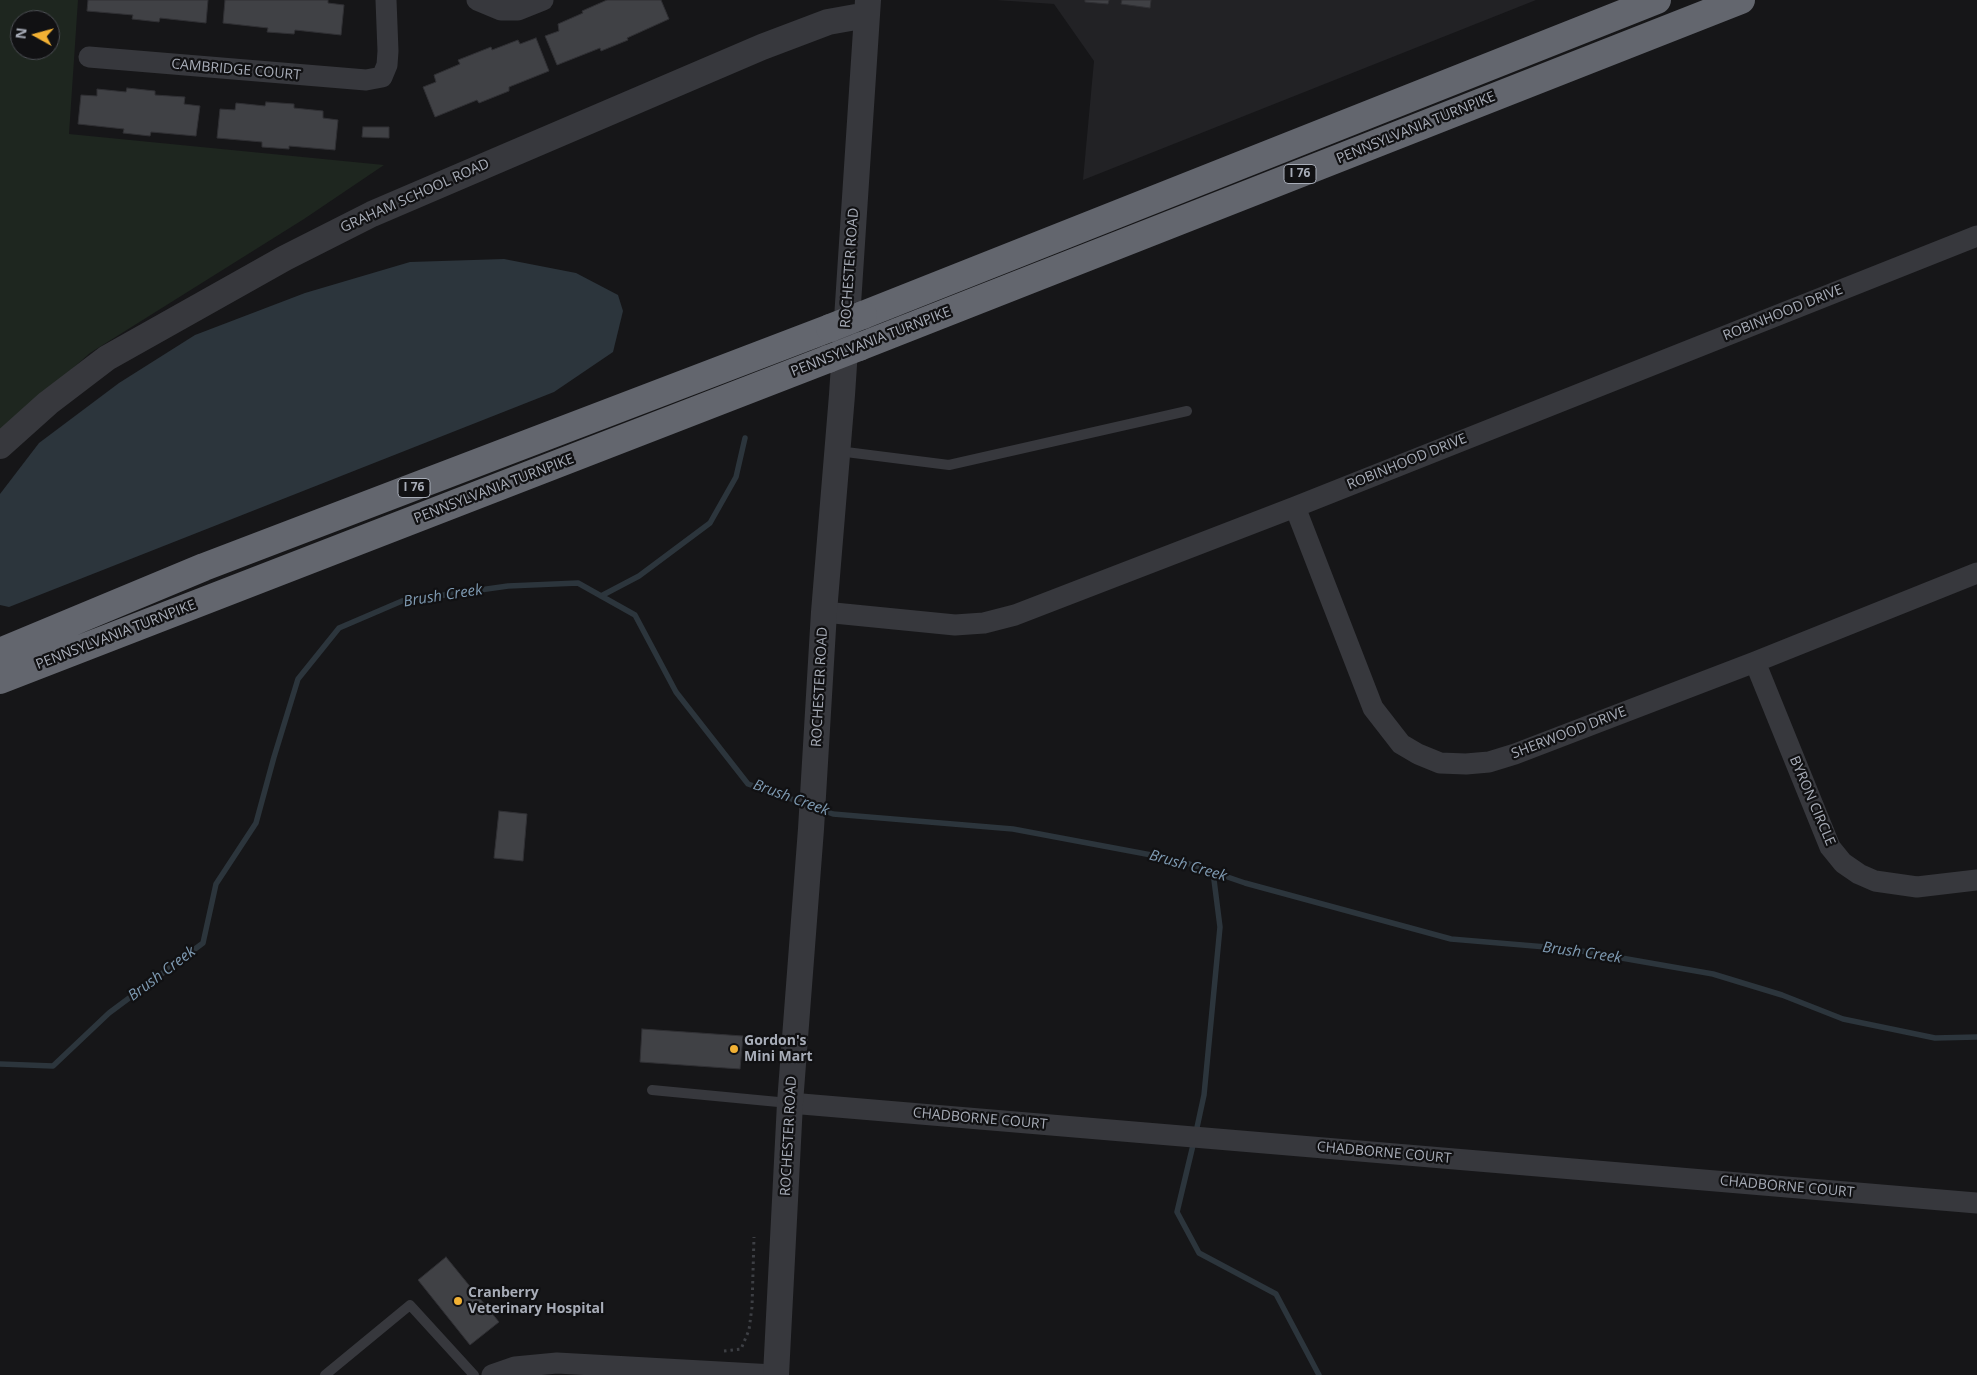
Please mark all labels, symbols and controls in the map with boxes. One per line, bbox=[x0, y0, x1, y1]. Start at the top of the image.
north arrow bbox=[10, 10, 60, 60]
text: N bbox=[10, 26, 31, 40]
street label: CAMBRIDGE COURT bbox=[171, 56, 301, 84]
street label: PENNSYLVANIA TURNPIKE bbox=[1334, 88, 1498, 168]
street label: GRAHAM SCHOOL ROAD bbox=[338, 156, 492, 236]
road number: I 76 bbox=[1284, 164, 1316, 183]
street label: ROCHESTER ROAD bbox=[837, 207, 863, 329]
street label: ROBINHOOD DRIVE bbox=[1721, 281, 1845, 345]
street label: PENNSYLVANIA TURNPIKE bbox=[789, 304, 953, 380]
street label: ROBINHOOD DRIVE bbox=[1345, 430, 1469, 494]
street label: PENNSYLVANIA TURNPIKE bbox=[412, 451, 576, 527]
road number: I 76 bbox=[398, 478, 430, 498]
water label: Brush Creek bbox=[402, 581, 484, 611]
street label: PENNSYLVANIA TURNPIKE bbox=[34, 597, 198, 673]
street label: ROCHESTER ROAD bbox=[808, 626, 832, 748]
street label: SHERWOOD DRIVE bbox=[1509, 703, 1629, 763]
street label: BYRON CIRCLE bbox=[1786, 754, 1838, 848]
water label: Brush Creek bbox=[751, 776, 831, 820]
water label: Brush Creek bbox=[1147, 846, 1229, 886]
water label: Brush Creek bbox=[1541, 939, 1623, 967]
water label: Brush Creek bbox=[125, 943, 199, 1005]
place label: Gordon's Mini Mart bbox=[744, 1033, 813, 1066]
marker: Gordon's Mini Mart bbox=[728, 1043, 740, 1055]
street label: ROCHESTER ROAD bbox=[777, 1075, 801, 1197]
street label: CHADBORNE COURT bbox=[912, 1105, 1048, 1133]
street label: CHADBORNE COURT bbox=[1316, 1139, 1452, 1167]
street label: CHADBORNE COURT bbox=[1719, 1173, 1855, 1201]
place label: Cranberry Veterinary Hospital bbox=[468, 1285, 604, 1318]
marker: Cranberry Veterinary Hospital bbox=[452, 1295, 464, 1307]

